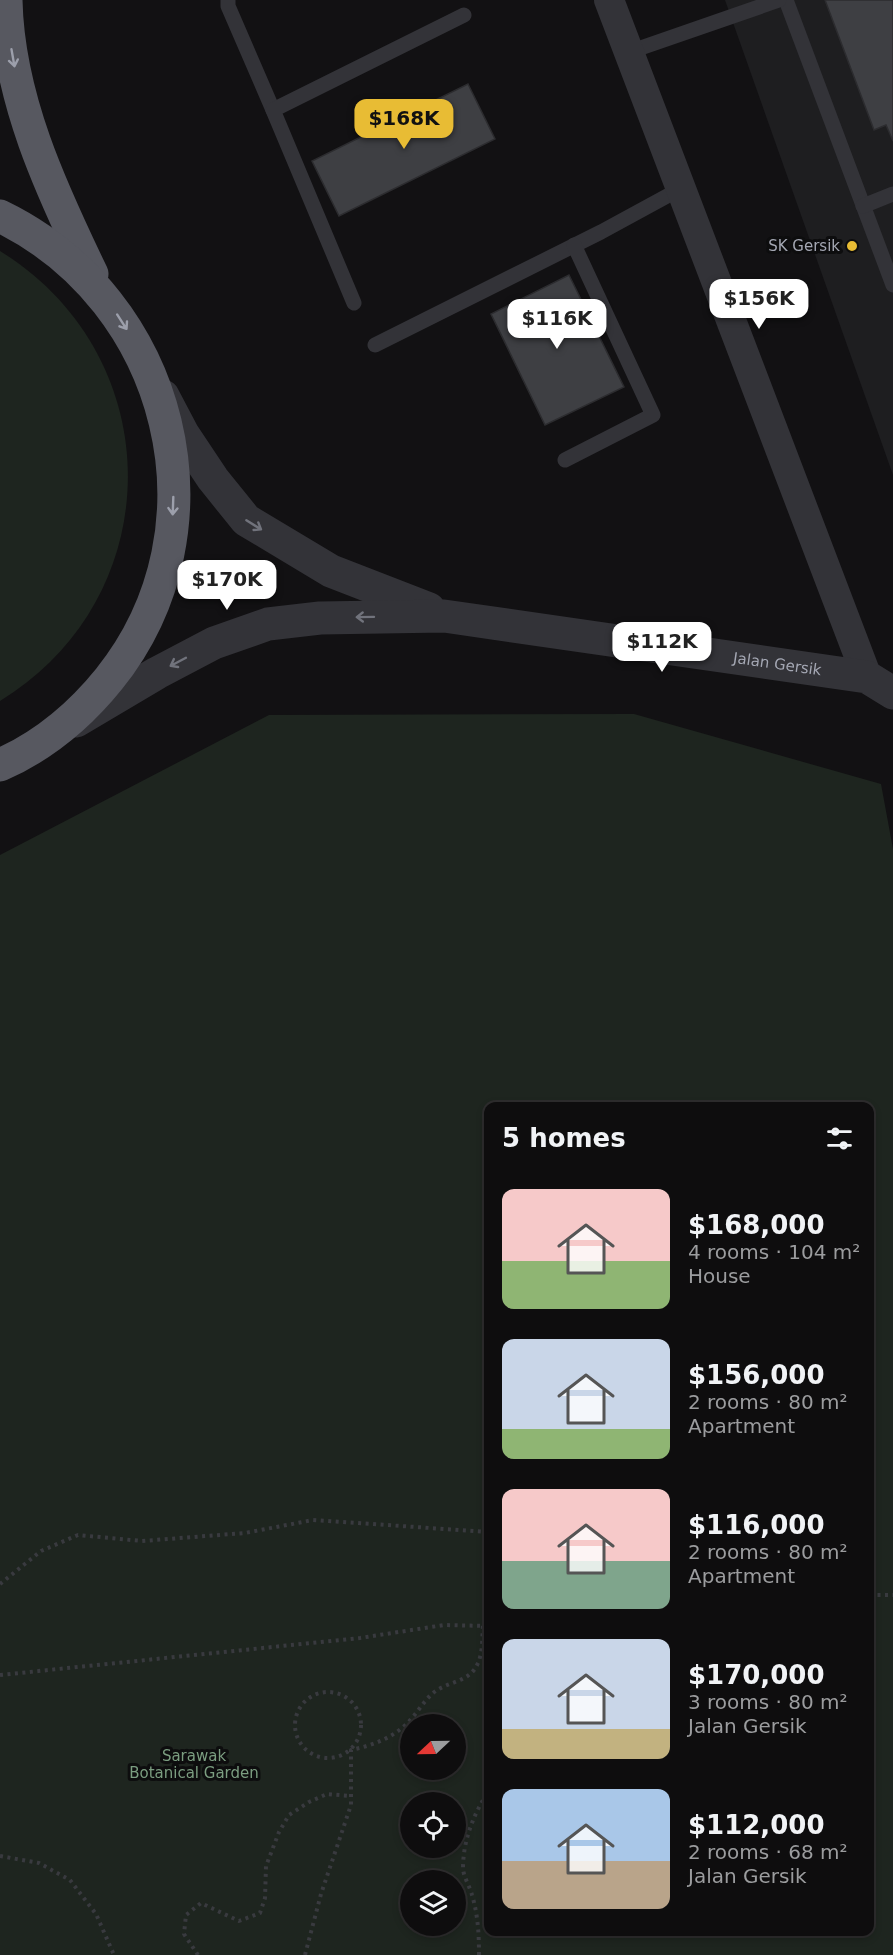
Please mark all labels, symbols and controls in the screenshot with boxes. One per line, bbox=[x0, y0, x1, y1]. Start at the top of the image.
one-way arrow bbox=[8, 48, 19, 67]
pin: $168K bbox=[362, 99, 446, 150]
text: $168K bbox=[368, 106, 440, 130]
place label: SK Gersik bbox=[768, 237, 840, 255]
marker: SK Gersik bbox=[845, 239, 859, 253]
pin: $156K bbox=[717, 279, 801, 330]
text: $156K bbox=[723, 286, 795, 310]
pin: $116K bbox=[515, 299, 599, 350]
text: $116K bbox=[521, 306, 593, 330]
one-way arrow bbox=[116, 313, 128, 329]
one-way arrow bbox=[168, 496, 179, 516]
one-way arrow bbox=[245, 520, 262, 532]
pin: $170K bbox=[185, 560, 269, 611]
text: $170K bbox=[191, 567, 263, 591]
one-way arrow bbox=[355, 611, 375, 623]
pin: $112K bbox=[620, 622, 704, 673]
text: $112K bbox=[626, 629, 698, 653]
street label: Jalan Gersik bbox=[731, 649, 823, 679]
one-way arrow bbox=[170, 656, 187, 668]
icon: filters bbox=[823, 1122, 856, 1155]
text: 5 homes bbox=[502, 1123, 626, 1153]
text: $168,000 bbox=[688, 1210, 825, 1240]
icon: home bbox=[550, 1213, 622, 1285]
text: 4 rooms · 104 m² bbox=[688, 1240, 860, 1264]
text: House bbox=[688, 1264, 751, 1288]
text: $156,000 bbox=[688, 1360, 825, 1390]
icon: home bbox=[550, 1363, 622, 1435]
text: 2 rooms · 80 m² bbox=[688, 1390, 848, 1414]
text: Apartment bbox=[688, 1414, 795, 1438]
text: $116,000 bbox=[688, 1510, 825, 1540]
icon: home bbox=[550, 1513, 622, 1585]
text: 2 rooms · 80 m² bbox=[688, 1540, 848, 1564]
text: Apartment bbox=[688, 1564, 795, 1588]
text: $170,000 bbox=[688, 1660, 825, 1690]
icon: home bbox=[550, 1663, 622, 1735]
text: 3 rooms · 80 m² bbox=[688, 1690, 848, 1714]
north arrow bbox=[400, 1714, 466, 1780]
map controls bbox=[400, 1714, 466, 1936]
text: Jalan Gersik bbox=[688, 1714, 807, 1738]
park label: Sarawak Botanical Garden bbox=[129, 1747, 259, 1782]
button: locate bbox=[400, 1792, 466, 1858]
text: $112,000 bbox=[688, 1810, 825, 1840]
icon: home bbox=[550, 1813, 622, 1885]
text: 2 rooms · 68 m² bbox=[688, 1840, 848, 1864]
text: Jalan Gersik bbox=[688, 1864, 807, 1888]
button: layers bbox=[400, 1870, 466, 1936]

